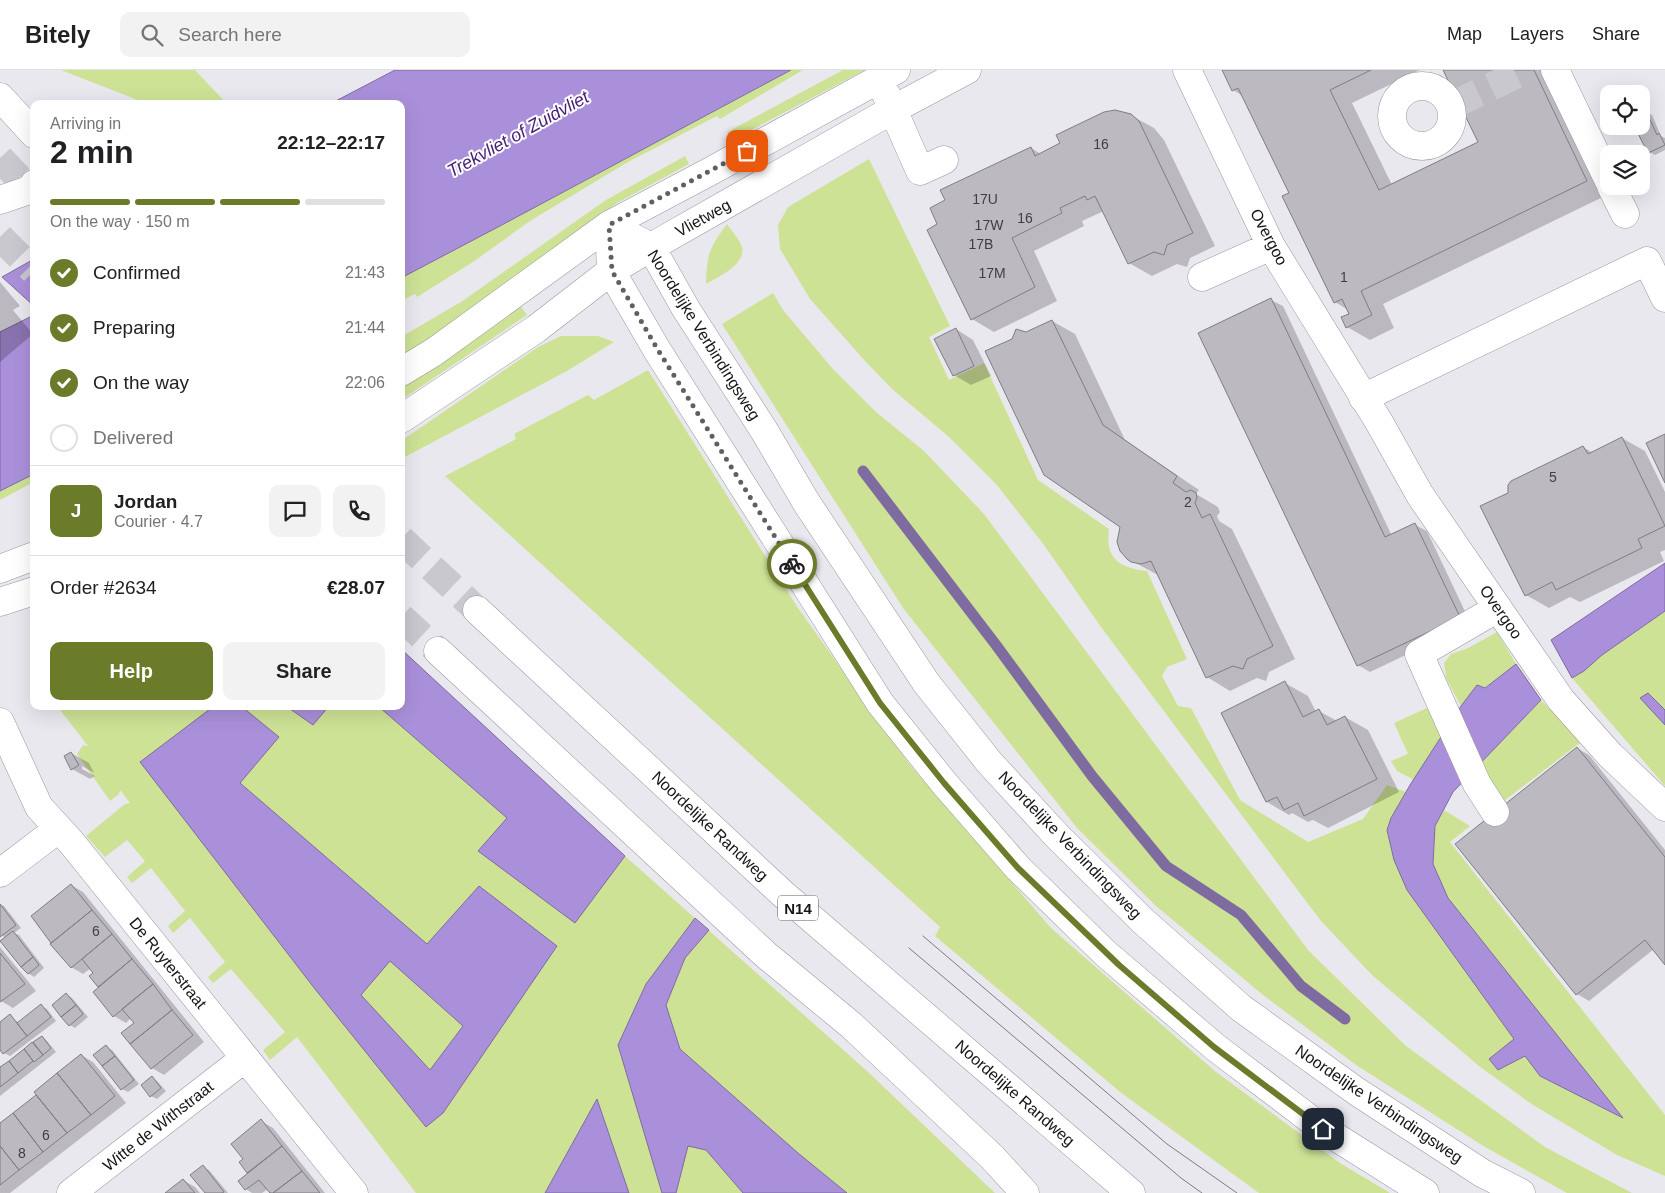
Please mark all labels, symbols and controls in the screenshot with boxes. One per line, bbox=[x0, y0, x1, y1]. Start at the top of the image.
search box bbox=[120, 12, 470, 57]
text: Bitely bbox=[25, 21, 90, 48]
icon: search bbox=[138, 21, 166, 49]
text: Search here bbox=[178, 24, 282, 45]
text: Map bbox=[1447, 24, 1482, 44]
text: Layers bbox=[1510, 24, 1564, 44]
text: Share bbox=[1592, 24, 1640, 44]
map controls bbox=[1600, 85, 1650, 195]
button: locate bbox=[1600, 85, 1650, 135]
water label: Trekvliet of Zuidvliet bbox=[444, 86, 593, 181]
text: Arriving in bbox=[50, 115, 121, 132]
pin bbox=[726, 130, 768, 172]
text: 22:12–22:17 bbox=[277, 132, 385, 153]
text: 2 min bbox=[50, 134, 134, 170]
house number: 16 bbox=[1093, 136, 1109, 152]
icon: bag bbox=[733, 137, 761, 165]
button: layers bbox=[1600, 145, 1650, 195]
house number: 17U bbox=[972, 191, 998, 207]
street label: Vlietweg bbox=[672, 196, 734, 240]
street label: Overgoo bbox=[1247, 206, 1291, 268]
house number: 16 bbox=[1017, 210, 1033, 226]
text: On the way · 150 m bbox=[50, 213, 190, 230]
house number: 17W bbox=[975, 217, 1004, 233]
house number: 17B bbox=[969, 236, 993, 252]
street label: Noordelijke Verbindingsweg bbox=[644, 247, 764, 423]
icon: check bbox=[50, 259, 78, 287]
text: Confirmed bbox=[93, 262, 181, 283]
text: 21:43 bbox=[345, 264, 385, 281]
house number: 17M bbox=[978, 265, 1006, 281]
house number: 1 bbox=[1340, 269, 1348, 285]
icon: check bbox=[50, 314, 78, 342]
text: Preparing bbox=[93, 317, 175, 338]
text: 21:44 bbox=[345, 319, 385, 336]
icon: check bbox=[50, 369, 78, 397]
text: On the way bbox=[93, 372, 189, 393]
text: 22:06 bbox=[345, 374, 385, 391]
text: Delivered bbox=[93, 427, 173, 448]
house number: 5 bbox=[1549, 469, 1557, 485]
button: chat bbox=[269, 485, 321, 537]
button: phone bbox=[333, 485, 385, 537]
text: Jordan bbox=[114, 491, 177, 512]
house number: 2 bbox=[1184, 494, 1192, 510]
text: J bbox=[71, 500, 81, 521]
text: Courier · 4.7 bbox=[114, 513, 203, 530]
courier bbox=[767, 539, 817, 589]
icon: bike bbox=[778, 550, 806, 578]
text: Order #2634 bbox=[50, 577, 157, 598]
text: €28.07 bbox=[327, 577, 385, 598]
street label: Overgoo bbox=[1476, 582, 1526, 642]
button: Help bbox=[50, 642, 213, 700]
button: Share bbox=[223, 642, 385, 700]
street label: Noordelijke Randweg bbox=[649, 768, 771, 884]
street label: Noordelijke Verbindingsweg bbox=[995, 768, 1145, 922]
road number: N14 bbox=[778, 896, 818, 920]
street label: De Ruyterstraat bbox=[126, 914, 210, 1012]
house number: 6 bbox=[92, 923, 100, 939]
street label: Noordelijke Randweg bbox=[952, 1037, 1078, 1149]
street label: Noordelijke Verbindingsweg bbox=[1292, 1042, 1466, 1166]
street label: Witte de Withstraat bbox=[100, 1077, 217, 1174]
pin bbox=[1302, 1108, 1344, 1150]
icon: home bbox=[1309, 1115, 1337, 1143]
house number: 6 bbox=[42, 1127, 50, 1143]
house number: 8 bbox=[18, 1145, 26, 1161]

